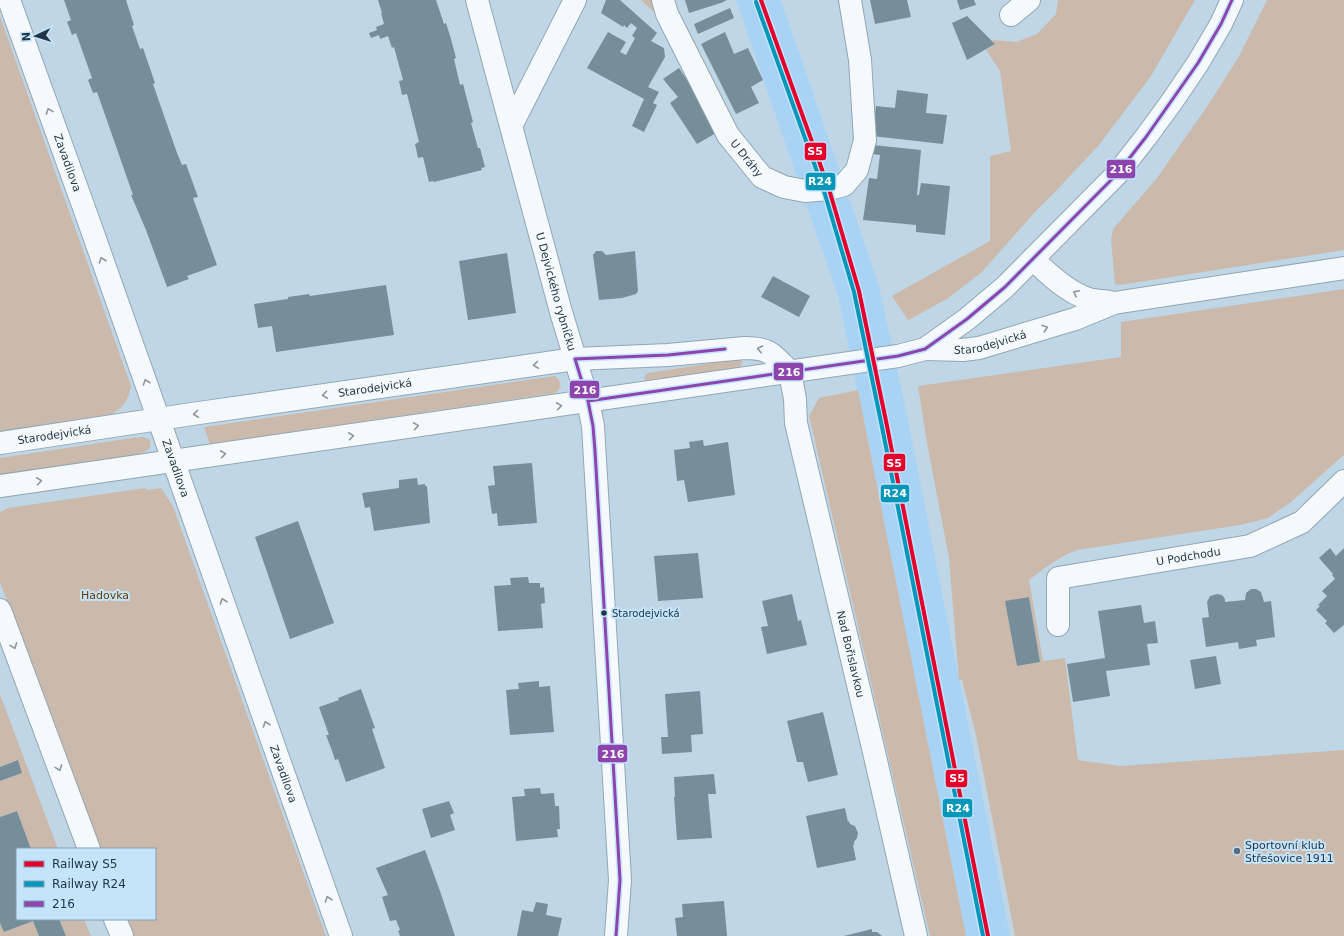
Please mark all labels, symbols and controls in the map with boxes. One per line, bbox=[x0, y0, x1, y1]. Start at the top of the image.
north arrow bbox=[16, 16, 56, 56]
text: N bbox=[20, 32, 33, 42]
one-way arrow bbox=[46, 108, 54, 115]
street label: Zavadilova bbox=[51, 132, 84, 194]
street label: U Dráhy bbox=[727, 137, 766, 180]
line badge: S5 bbox=[804, 142, 827, 161]
text: S5 bbox=[807, 145, 823, 158]
line badge: 216 bbox=[1106, 159, 1136, 179]
text: 216 bbox=[1110, 163, 1133, 176]
line badge: R24 bbox=[805, 172, 836, 191]
text: R24 bbox=[808, 175, 832, 188]
street label: U Dejvického rybníčku bbox=[533, 231, 578, 353]
one-way arrow bbox=[99, 256, 107, 263]
one-way arrow bbox=[1073, 290, 1081, 298]
one-way arrow bbox=[1041, 324, 1048, 333]
street label: Starodejvická bbox=[954, 328, 1028, 357]
one-way arrow bbox=[757, 346, 763, 354]
one-way arrow bbox=[533, 360, 540, 369]
line badge: 216 bbox=[773, 362, 804, 381]
text: 216 bbox=[778, 366, 801, 379]
street label: Starodejvická bbox=[337, 376, 413, 400]
one-way arrow bbox=[142, 379, 150, 386]
line badge: 216 bbox=[569, 380, 600, 399]
text: 216 bbox=[574, 384, 597, 397]
one-way arrow bbox=[322, 390, 328, 399]
one-way arrow bbox=[556, 402, 562, 411]
one-way arrow bbox=[193, 409, 199, 418]
one-way arrow bbox=[413, 422, 419, 431]
street label: Starodejvická bbox=[17, 423, 92, 447]
one-way arrow bbox=[348, 432, 354, 441]
street label: Zavadilova bbox=[159, 438, 192, 499]
one-way arrow bbox=[220, 450, 226, 459]
line badge: S5 bbox=[883, 453, 906, 472]
text: S5 bbox=[886, 457, 902, 470]
one-way arrow bbox=[36, 477, 42, 486]
line badge: R24 bbox=[880, 484, 910, 503]
text: R24 bbox=[883, 487, 907, 500]
street label: U Podchodu bbox=[1155, 545, 1222, 569]
park label: Hadovka bbox=[81, 589, 129, 602]
one-way arrow bbox=[219, 598, 227, 605]
marker: Starodejvická bbox=[599, 608, 609, 618]
place label: Starodejvická bbox=[612, 608, 680, 619]
street label: Nad Bořislavkou bbox=[834, 609, 867, 699]
one-way arrow bbox=[9, 643, 17, 650]
one-way arrow bbox=[262, 720, 270, 727]
street label: Zavadilova bbox=[267, 743, 299, 805]
line badge: 216 bbox=[597, 744, 628, 763]
text: 216 bbox=[602, 748, 625, 761]
one-way arrow bbox=[54, 764, 63, 771]
line badge: S5 bbox=[945, 769, 968, 788]
text: S5 bbox=[949, 772, 965, 785]
line badge: R24 bbox=[942, 798, 973, 818]
text: R24 bbox=[946, 802, 970, 815]
place label: Sportovní klub Střešovice 1911 bbox=[1245, 839, 1334, 865]
marker: Sportovní klub Střešovice 1911 bbox=[1232, 846, 1242, 856]
legend bbox=[16, 848, 156, 920]
text: Railway S5 bbox=[52, 857, 117, 871]
text: Railway R24 bbox=[52, 877, 126, 891]
one-way arrow bbox=[324, 896, 332, 903]
text: 216 bbox=[52, 897, 75, 911]

